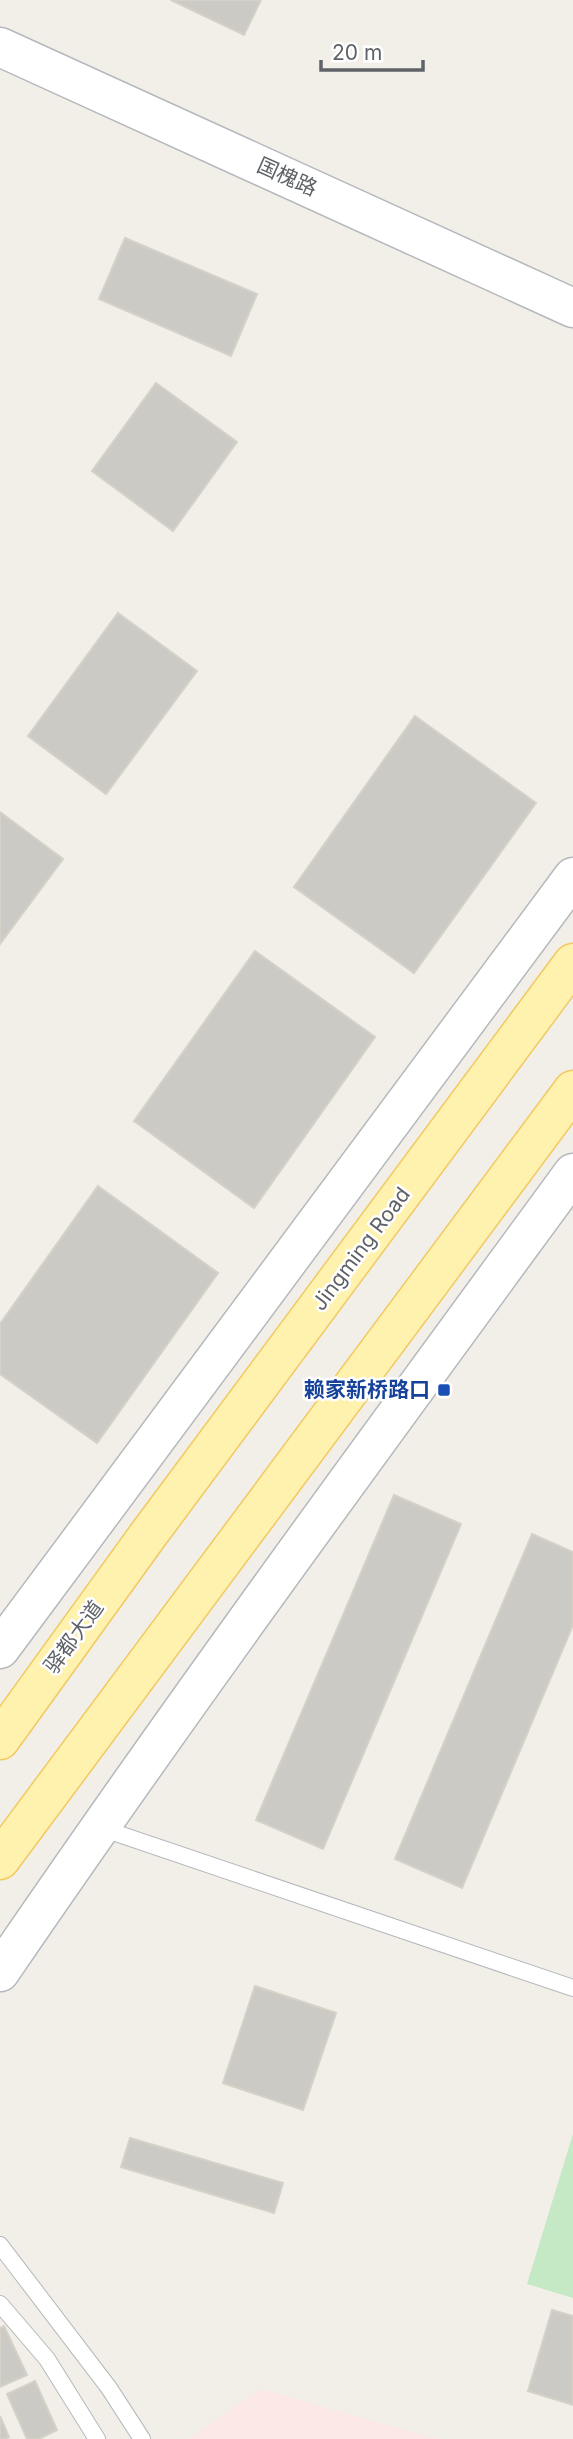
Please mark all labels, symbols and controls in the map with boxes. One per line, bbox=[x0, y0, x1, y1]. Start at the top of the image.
scale bar bbox=[321, 28, 422, 72]
text: 20 m bbox=[332, 40, 382, 65]
street label: 国槐路 bbox=[253, 152, 321, 201]
street label: Jingming Road bbox=[306, 1182, 415, 1315]
place label: 赖家新桥路口 bbox=[304, 1377, 430, 1402]
marker: 赖家新桥路口 bbox=[436, 1382, 452, 1398]
street label: 驿都大道 bbox=[39, 1595, 108, 1678]

